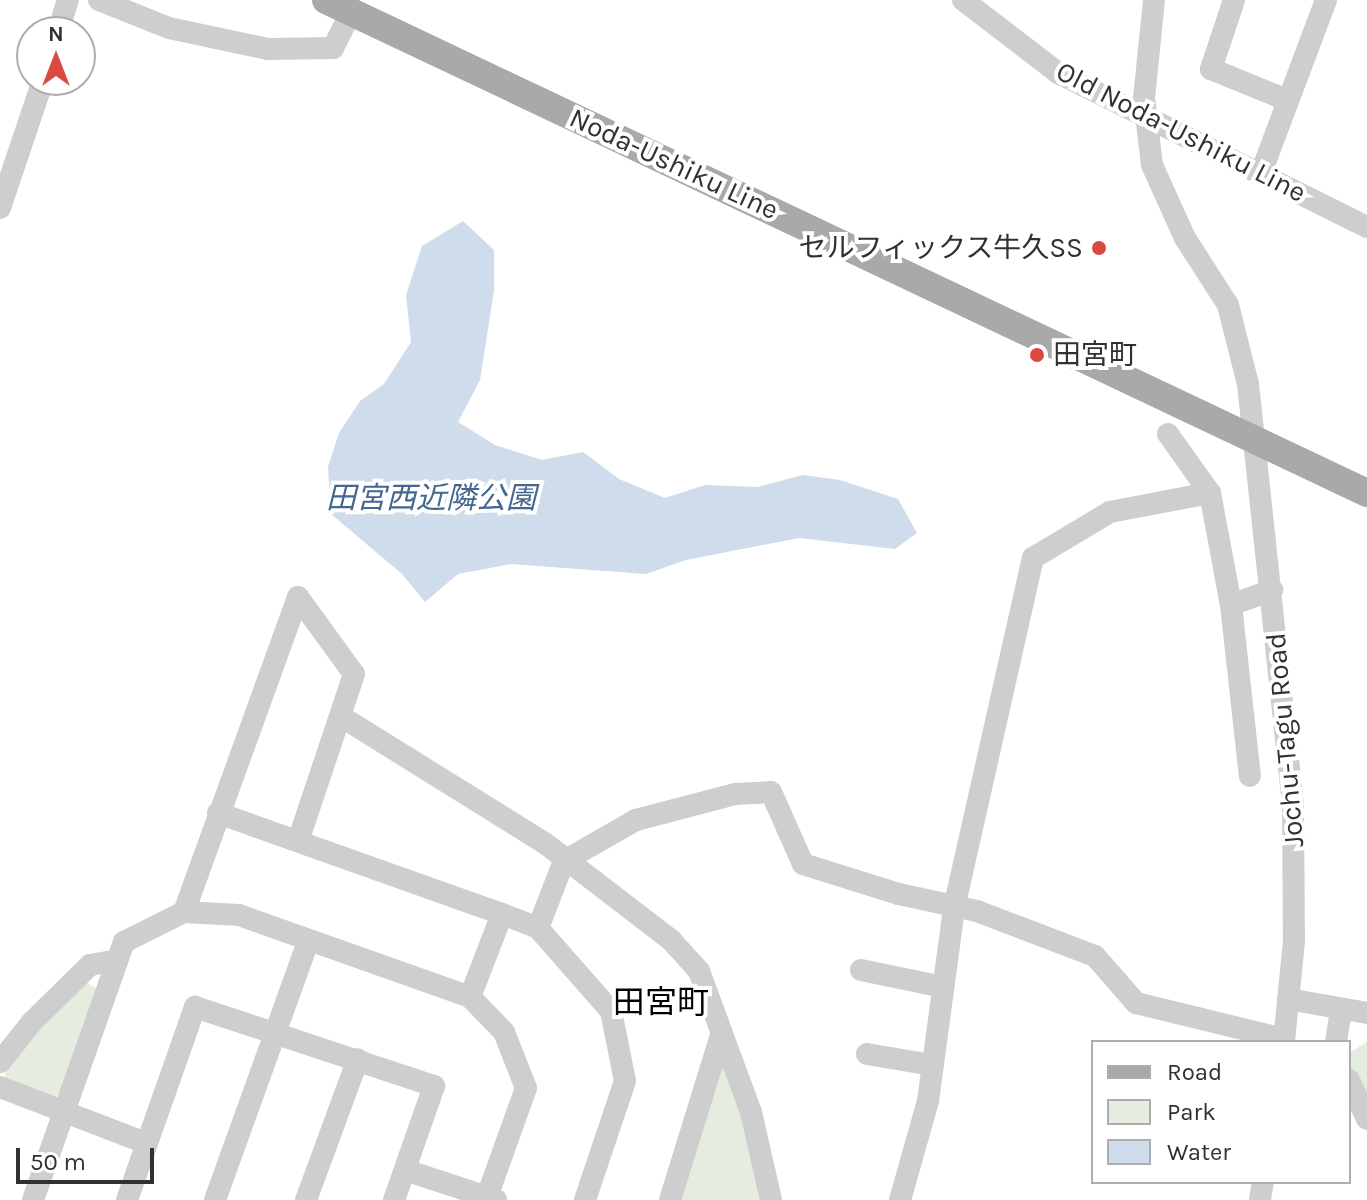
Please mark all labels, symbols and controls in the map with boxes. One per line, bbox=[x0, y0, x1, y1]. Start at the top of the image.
north arrow bbox=[16, 16, 96, 96]
text: N bbox=[48, 21, 64, 47]
street label: Old Noda-Ushiku Line bbox=[1051, 54, 1311, 210]
street label: Noda-Ushiku Line bbox=[564, 101, 784, 227]
place label: セルフィックス牛久SS bbox=[797, 231, 1083, 265]
marker: セルフィックス牛久SS bbox=[1090, 239, 1108, 257]
place label: 田宮町 bbox=[1053, 338, 1137, 372]
marker: 田宮町 bbox=[1028, 346, 1046, 364]
water label: 田宮西近隣公園 bbox=[326, 480, 536, 516]
street label: Jochu-Tagu Road bbox=[1259, 631, 1311, 849]
district label: 田宮町 bbox=[613, 984, 709, 1022]
legend bbox=[1091, 1040, 1351, 1184]
text: Road bbox=[1167, 1058, 1222, 1086]
text: Park bbox=[1167, 1098, 1216, 1126]
scale bar bbox=[20, 1132, 158, 1182]
text: Water bbox=[1167, 1138, 1231, 1166]
text: 50 m bbox=[30, 1148, 86, 1176]

